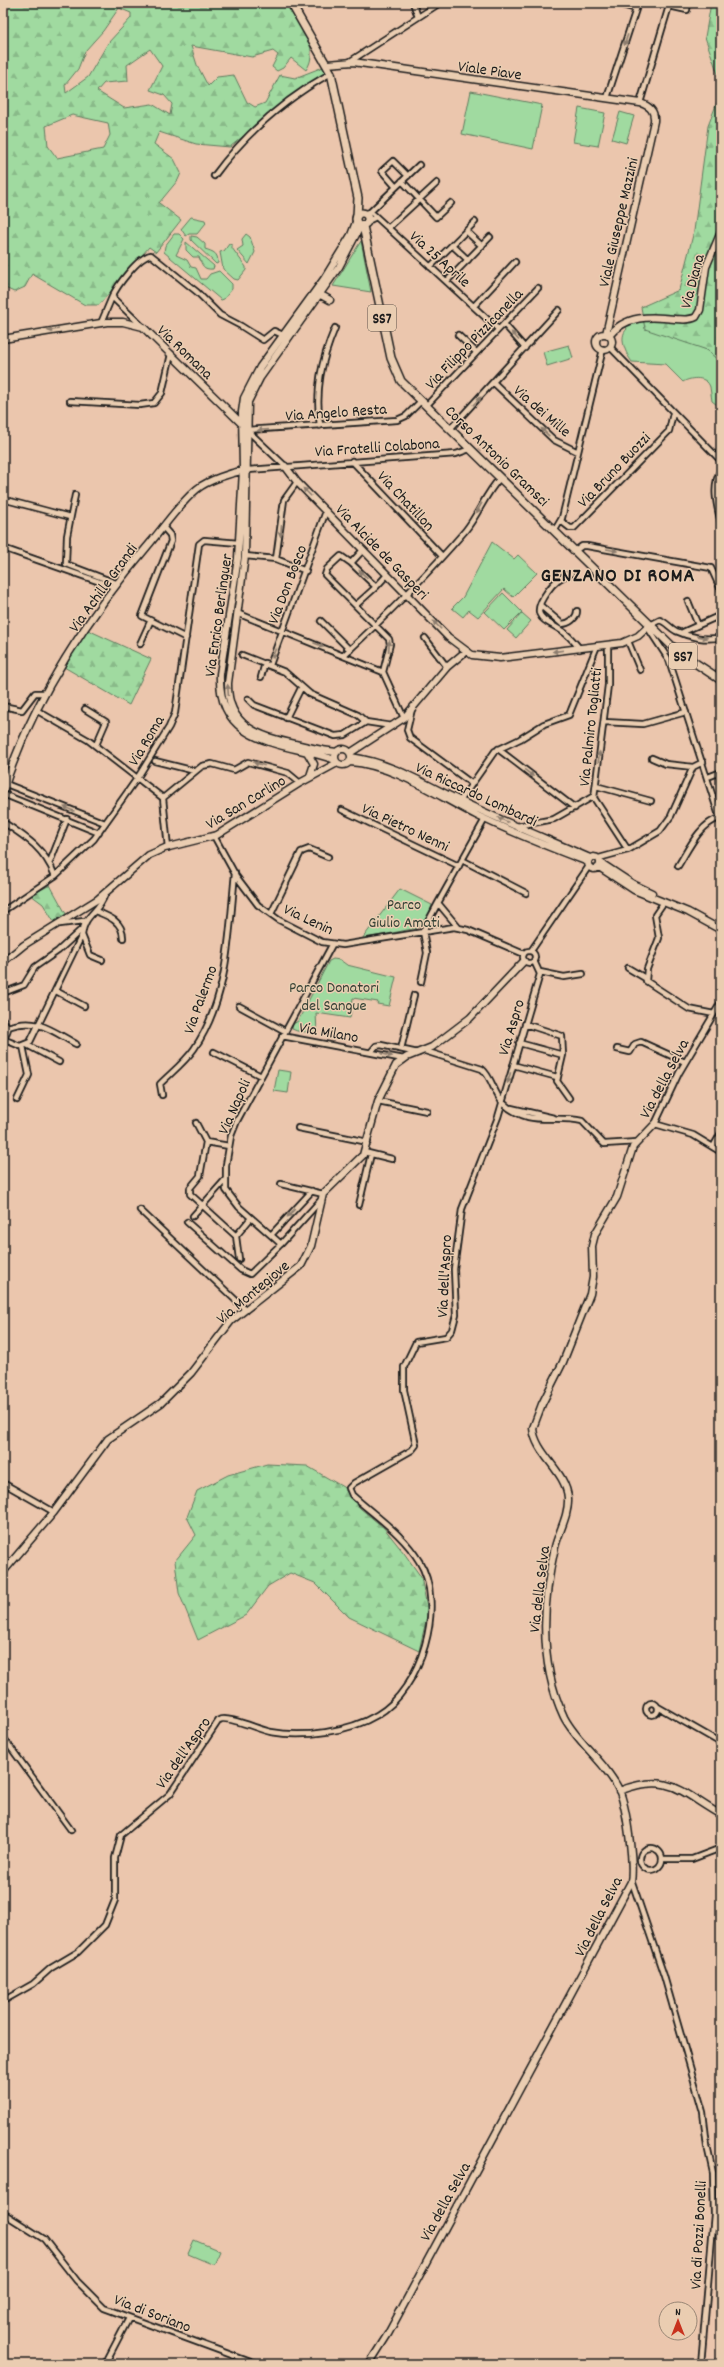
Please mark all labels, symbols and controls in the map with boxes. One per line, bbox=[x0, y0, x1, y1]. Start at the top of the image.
one-way arrow bbox=[623, 34, 629, 46]
street label: Viale Piave bbox=[456, 56, 523, 87]
street label: Viale Giuseppe Mazzini bbox=[593, 156, 646, 289]
street label: Via 25 Aprile bbox=[404, 226, 475, 294]
street label: Via Diana bbox=[675, 251, 712, 311]
street label: Via Filippo Pizzicanella bbox=[420, 284, 530, 396]
road number: SS7 bbox=[368, 305, 396, 331]
street label: Via Romana bbox=[151, 320, 218, 386]
one-way arrow bbox=[47, 327, 59, 333]
one-way arrow bbox=[510, 330, 519, 341]
street label: Via dei Mille bbox=[507, 380, 575, 443]
one-way arrow bbox=[472, 396, 482, 406]
street label: Via Angelo Resta bbox=[285, 398, 388, 429]
street label: Corso Antonio Gramsci bbox=[439, 401, 554, 513]
one-way arrow bbox=[257, 426, 269, 433]
one-way arrow bbox=[540, 427, 550, 436]
street label: Via Bruno Buozzi bbox=[573, 428, 657, 514]
street label: Via Fratelli Colabona bbox=[314, 433, 441, 464]
street label: Via Chatillon bbox=[371, 466, 439, 537]
one-way arrow bbox=[302, 487, 312, 497]
street label: Via Alcide de Gasperi bbox=[329, 500, 433, 606]
one-way arrow bbox=[476, 502, 482, 514]
one-way arrow bbox=[278, 525, 284, 537]
street label: Via Achille Grandi bbox=[64, 539, 144, 638]
street label: Via Don Bosco bbox=[263, 542, 314, 628]
one-way arrow bbox=[606, 548, 618, 554]
street label: Via Enrico Berlinguer bbox=[199, 552, 240, 678]
district label: GENZANO DI ROMA bbox=[541, 563, 695, 591]
one-way arrow bbox=[358, 569, 368, 579]
one-way arrow bbox=[432, 620, 442, 630]
one-way arrow bbox=[695, 635, 708, 641]
one-way arrow bbox=[385, 640, 392, 652]
one-way arrow bbox=[313, 642, 324, 648]
road number: SS7 bbox=[669, 643, 697, 669]
one-way arrow bbox=[271, 647, 277, 659]
one-way arrow bbox=[551, 648, 564, 654]
street label: Via Palmiro Togliatti bbox=[574, 667, 609, 788]
one-way arrow bbox=[225, 684, 232, 696]
street label: Via Roma bbox=[123, 711, 171, 771]
one-way arrow bbox=[596, 751, 602, 764]
street label: Via Riccardo Lombardi bbox=[411, 757, 541, 834]
one-way arrow bbox=[252, 761, 264, 767]
one-way arrow bbox=[524, 768, 535, 777]
street label: Via San Carlino bbox=[202, 770, 291, 836]
street label: Via Pietro Nenni bbox=[357, 798, 453, 859]
one-way arrow bbox=[64, 806, 75, 812]
one-way arrow bbox=[496, 817, 508, 823]
park label: Parco Giulio Amati bbox=[368, 894, 440, 935]
street label: Via Lenin bbox=[279, 899, 337, 942]
street label: Via Palermo bbox=[178, 962, 224, 1037]
park label: Parco Donatori del Sangue bbox=[289, 977, 379, 1018]
street label: Via Aspro bbox=[493, 997, 532, 1059]
street label: Via Milano bbox=[297, 1017, 360, 1050]
street label: Via della Selva bbox=[635, 1035, 696, 1123]
one-way arrow bbox=[381, 1053, 394, 1059]
one-way arrow bbox=[506, 1072, 512, 1084]
street label: Via Napoli bbox=[213, 1076, 258, 1138]
one-way arrow bbox=[286, 1208, 296, 1218]
street label: Via dell'Aspro bbox=[432, 1234, 459, 1318]
street label: Via Montegiove bbox=[212, 1255, 295, 1330]
street label: Via della Selva bbox=[524, 1544, 557, 1634]
street label: Via dell'Aspro bbox=[151, 1713, 217, 1794]
street label: Via della Selva bbox=[569, 1873, 629, 1961]
street label: Via della Selva bbox=[415, 2158, 478, 2246]
street label: Via di Pozzi Bonelli bbox=[685, 2180, 714, 2290]
street label: Via di Soriano bbox=[110, 2289, 194, 2340]
north arrow bbox=[658, 2301, 698, 2341]
text: N bbox=[675, 2305, 681, 2321]

